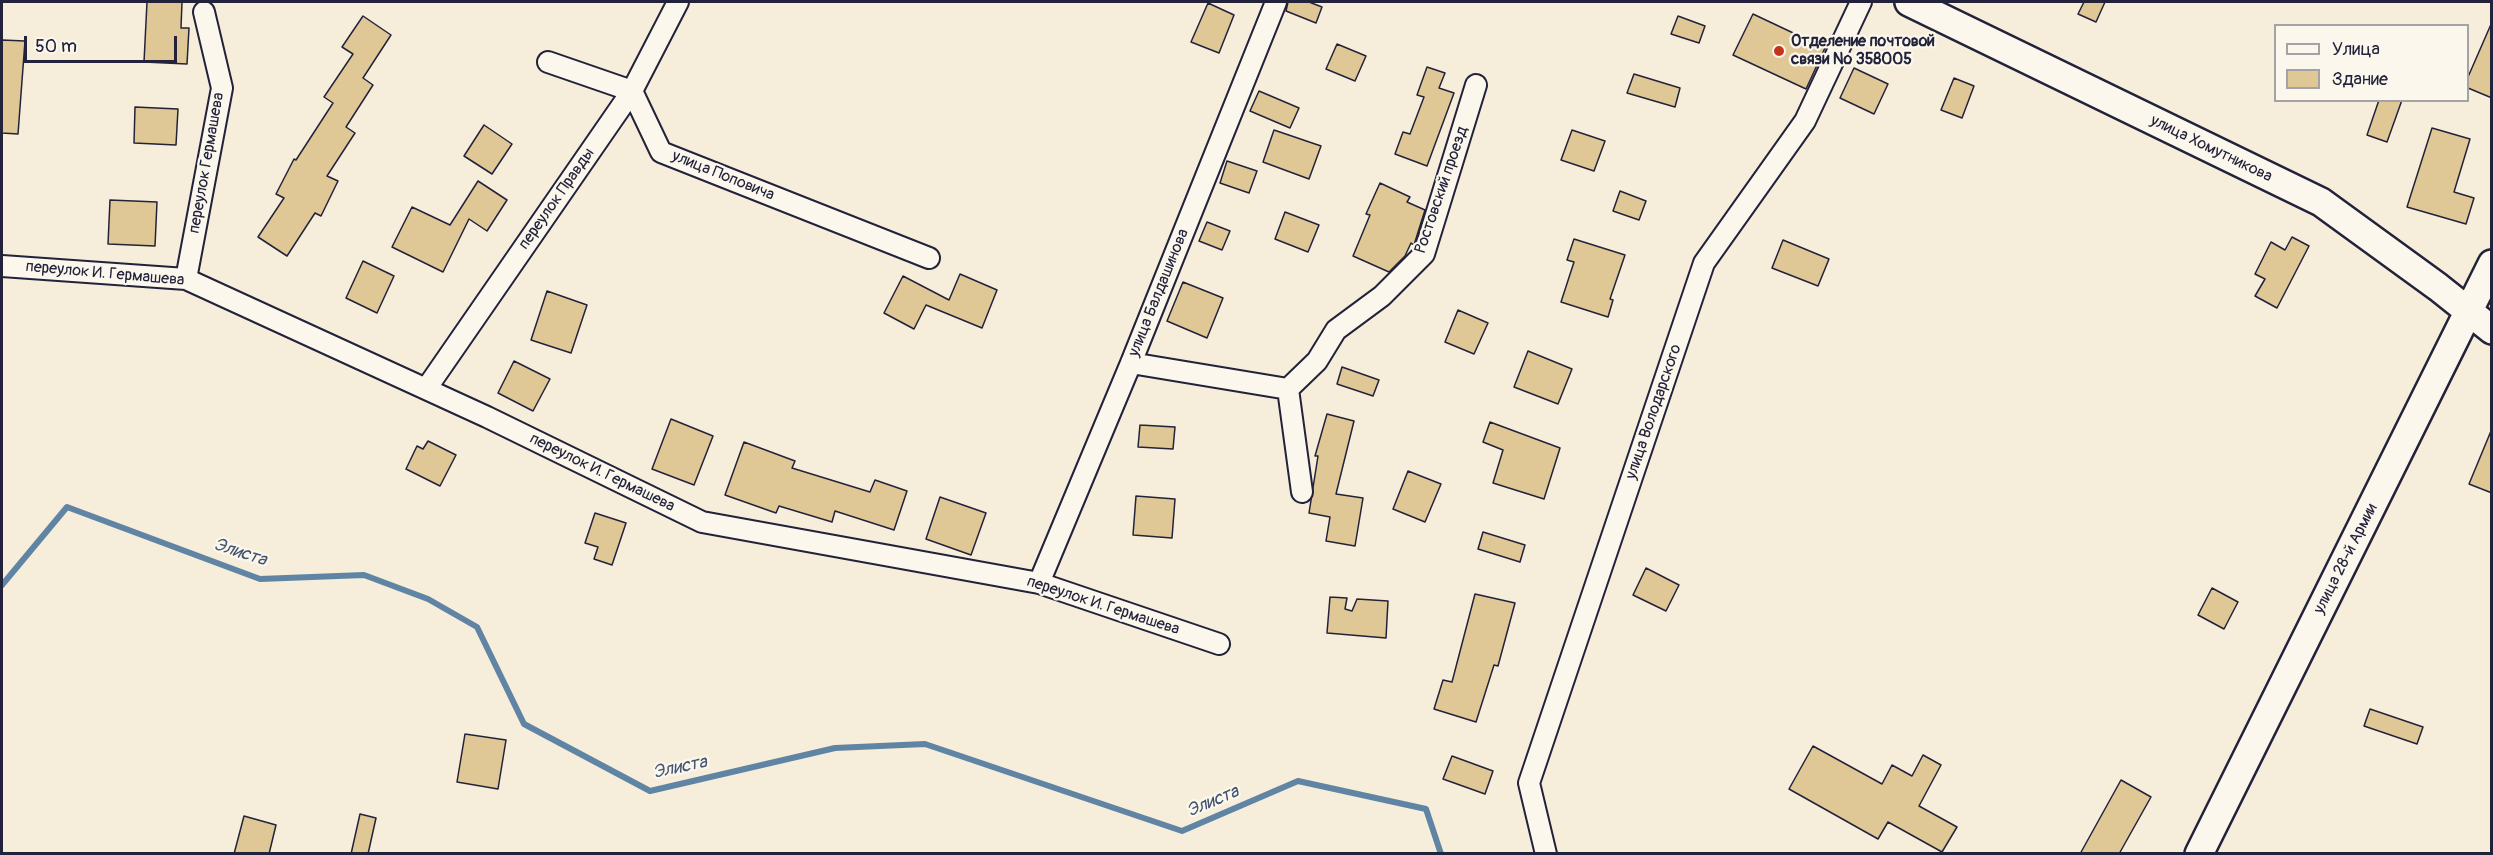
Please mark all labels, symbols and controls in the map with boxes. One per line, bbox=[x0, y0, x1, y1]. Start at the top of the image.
scale bar bbox=[27, 24, 180, 62]
legend bbox=[2274, 24, 2469, 102]
place label: Отделение почтовой связи № 358005 bbox=[1791, 32, 1935, 70]
text: 50 m bbox=[35, 35, 77, 58]
text: Улица bbox=[2332, 38, 2380, 61]
marker: Отделение почтовой связи № 358005 bbox=[1772, 44, 1786, 58]
text: Здание bbox=[2332, 68, 2388, 91]
street label: переулок Гермашева bbox=[185, 91, 229, 235]
street label: улица Хомутникова bbox=[2147, 111, 2275, 187]
street label: Ростовский проезд bbox=[1411, 124, 1473, 256]
street label: переулок Правды bbox=[515, 145, 599, 253]
street label: улица Поповича bbox=[669, 147, 777, 205]
street label: улица Балдашинова bbox=[1125, 226, 1193, 360]
street label: переулок И. Гермашева bbox=[25, 257, 185, 291]
street label: улица Володарского bbox=[1622, 342, 1686, 482]
street label: переулок И. Гермашева bbox=[526, 429, 678, 517]
street label: улица 28-й Армии bbox=[2310, 501, 2382, 617]
water label: Элиста bbox=[211, 534, 269, 572]
street label: переулок И. Гермашева bbox=[1024, 572, 1182, 640]
water label: Элиста bbox=[651, 752, 709, 784]
water label: Элиста bbox=[1184, 781, 1242, 823]

